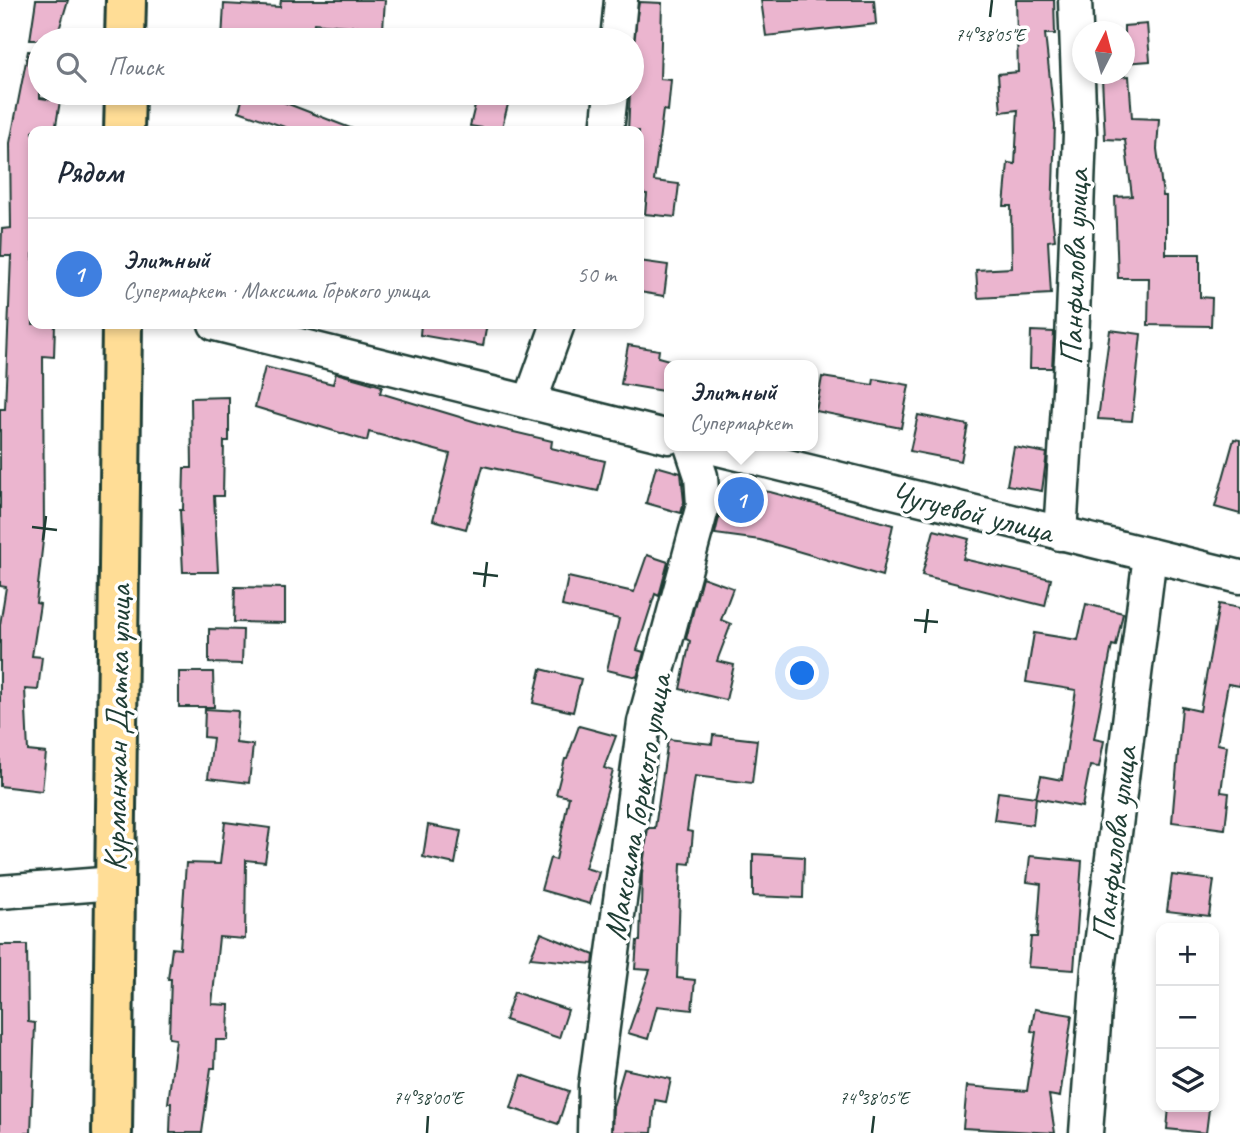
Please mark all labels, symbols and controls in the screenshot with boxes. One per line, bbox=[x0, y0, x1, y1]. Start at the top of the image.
north arrow bbox=[1072, 21, 1135, 84]
text: 74°38'05"E bbox=[955, 24, 1027, 46]
search box bbox=[28, 28, 644, 105]
icon: search bbox=[52, 48, 90, 86]
text: Поиск bbox=[108, 50, 163, 83]
text: Рядом bbox=[56, 153, 123, 191]
street label: Панфилова улица bbox=[1050, 166, 1098, 366]
text: Элитный bbox=[123, 243, 210, 276]
text: 1 bbox=[74, 260, 84, 289]
text: 50 m bbox=[577, 260, 616, 289]
text: Супермаркет · Максима Горького улица bbox=[123, 276, 429, 305]
popup bbox=[664, 360, 818, 451]
text: Элитный bbox=[690, 375, 776, 408]
text: Супермаркет bbox=[690, 408, 792, 437]
street label: Чугуевой улица bbox=[887, 472, 1060, 553]
pin: 1 bbox=[718, 474, 764, 526]
street label: Курманжан Датка улица bbox=[94, 583, 141, 872]
your location bbox=[785, 656, 819, 690]
street label: Максима Горького улица bbox=[593, 668, 681, 943]
street label: Панфилова улица bbox=[1081, 742, 1147, 944]
map controls bbox=[1156, 923, 1219, 1112]
button: + bbox=[1156, 923, 1219, 986]
button: − bbox=[1156, 986, 1219, 1049]
button: layers bbox=[1156, 1049, 1219, 1112]
text: 74°38'00"E bbox=[393, 1087, 465, 1109]
text: 74°38'05"E bbox=[839, 1087, 911, 1109]

